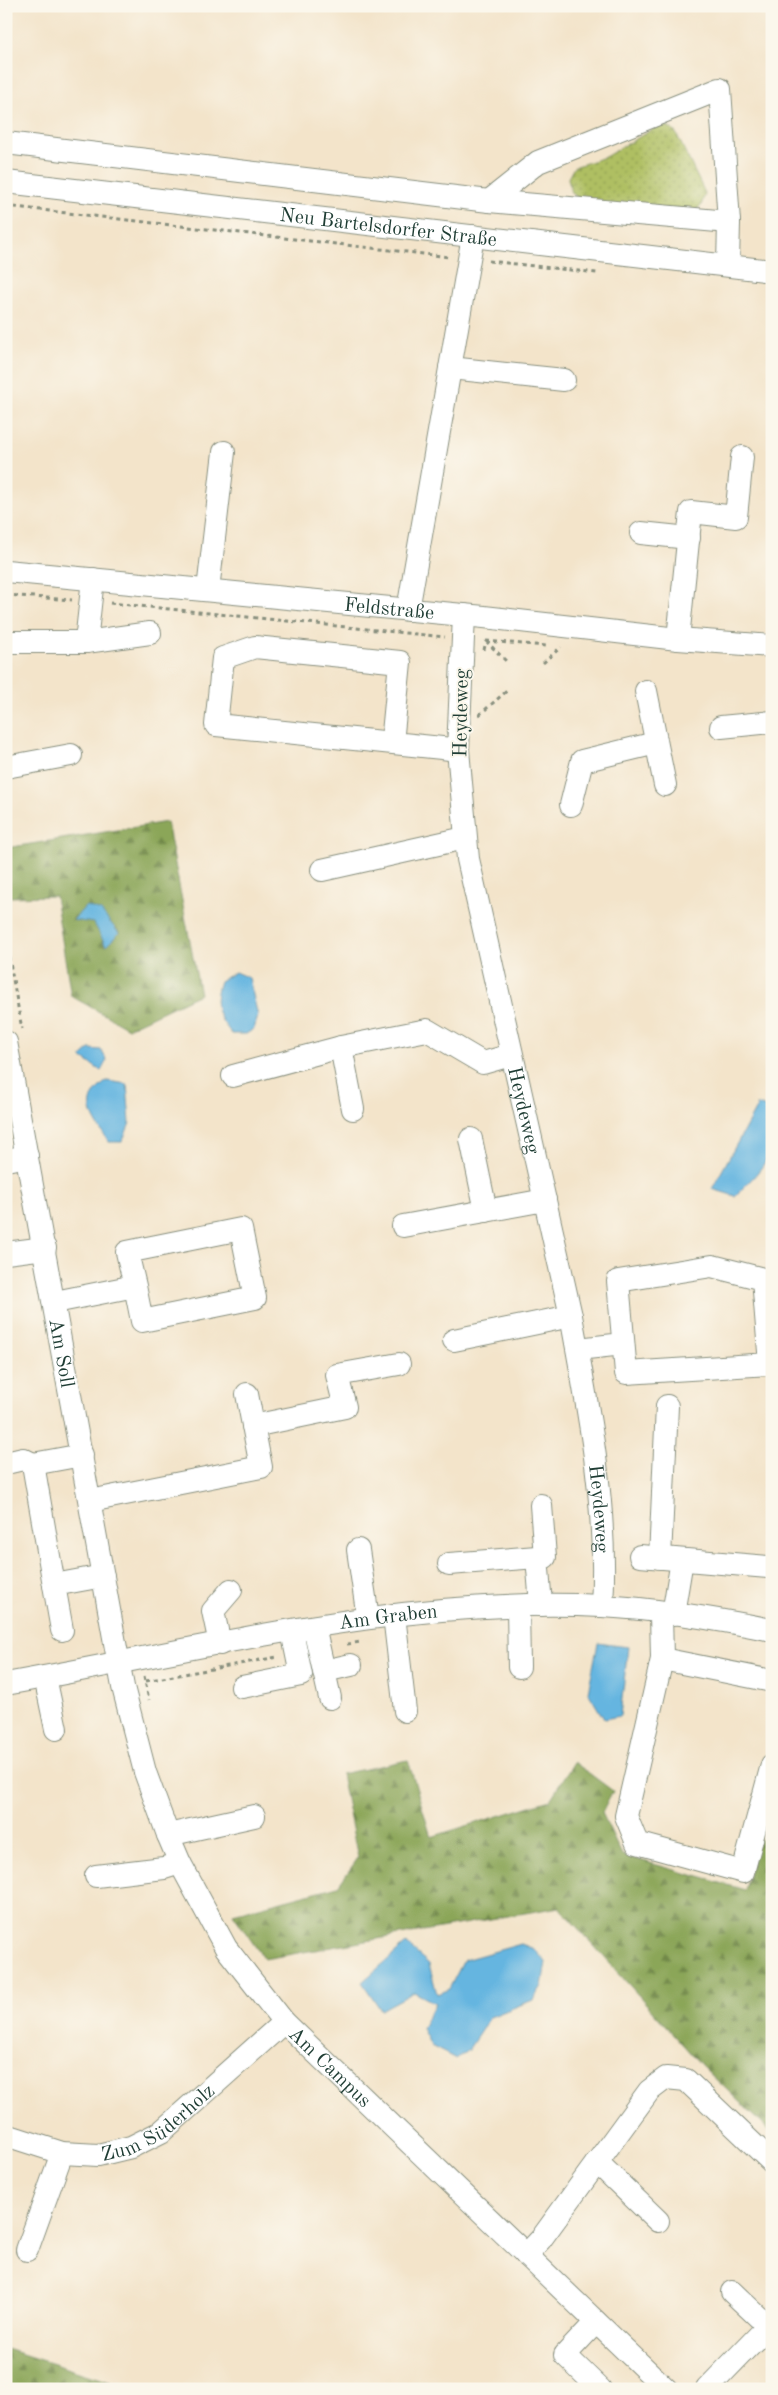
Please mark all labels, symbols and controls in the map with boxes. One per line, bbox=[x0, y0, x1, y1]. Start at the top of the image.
street label: Neu Bartelsdorfer Straße bbox=[278, 206, 498, 251]
street label: Feldstraße bbox=[343, 596, 435, 624]
street label: Heydeweg bbox=[451, 668, 473, 758]
street label: Heydeweg bbox=[503, 1065, 542, 1156]
street label: Am Soll bbox=[44, 1317, 77, 1389]
street label: Heydeweg bbox=[584, 1463, 611, 1553]
street label: Am Graben bbox=[337, 1602, 439, 1634]
street label: Am Campus bbox=[284, 2024, 374, 2112]
street label: Zum Süderholz bbox=[100, 2081, 219, 2166]

